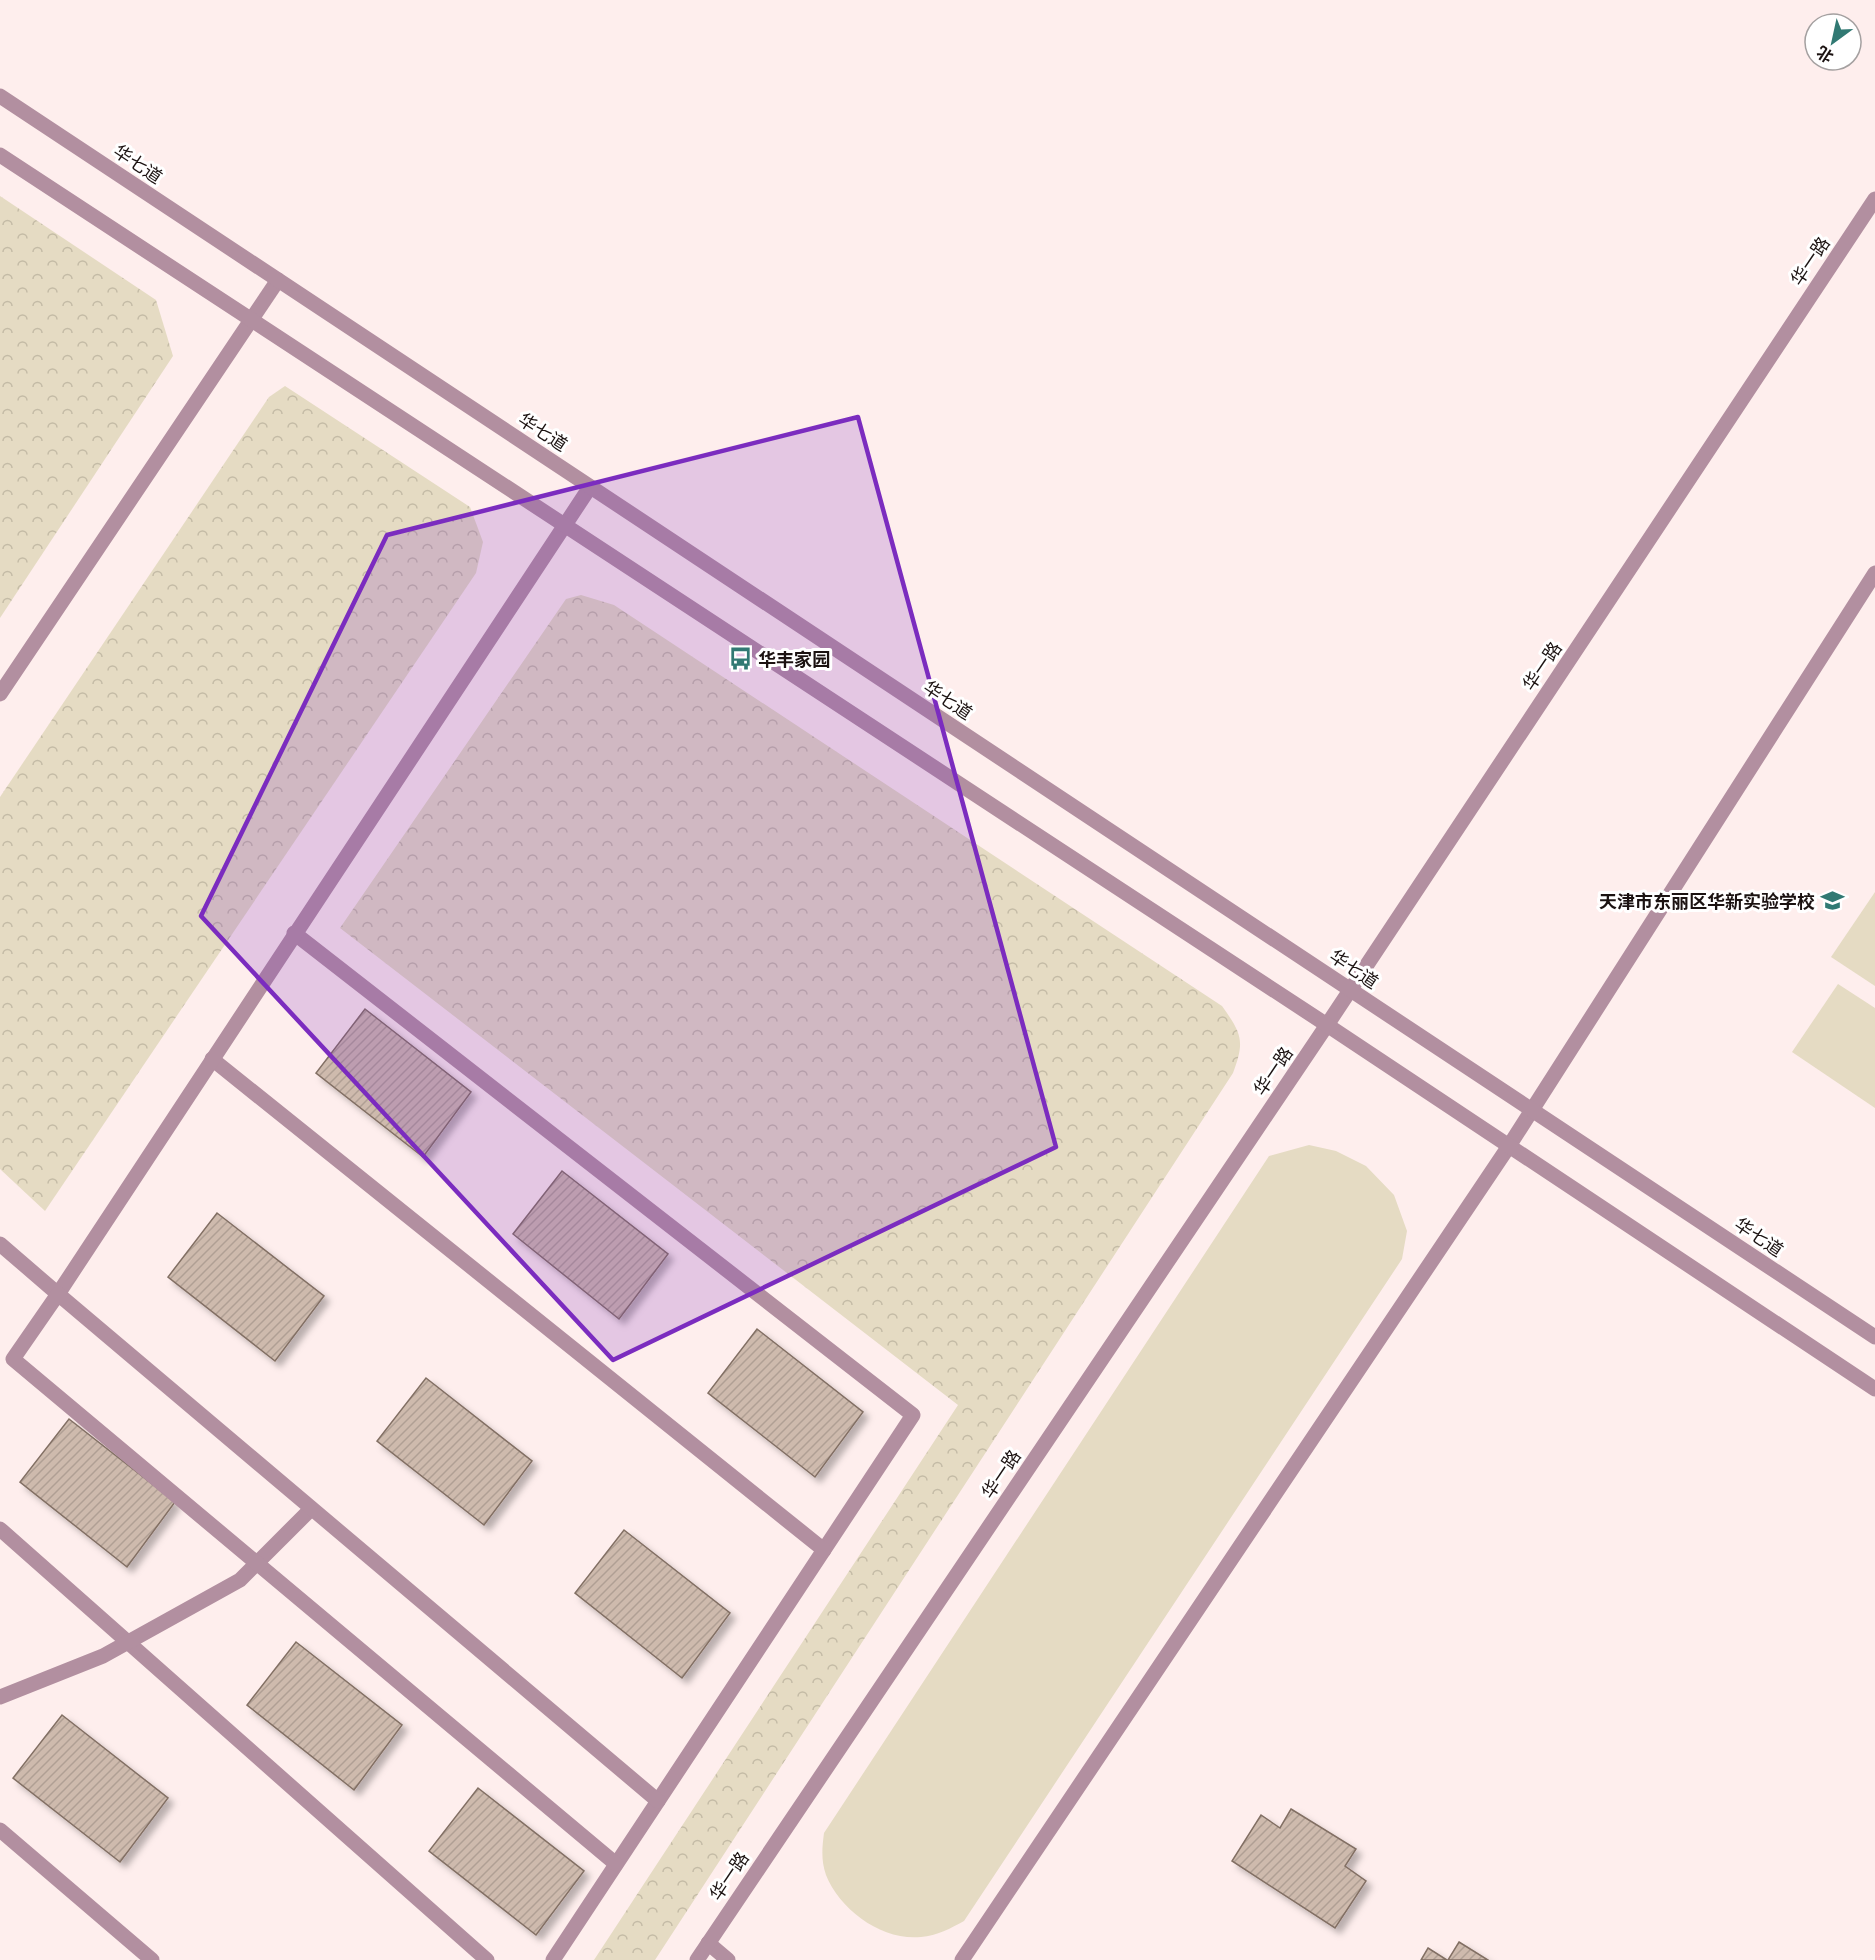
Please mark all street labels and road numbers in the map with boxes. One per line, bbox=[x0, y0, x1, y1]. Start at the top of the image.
street label: 华七道 bbox=[109, 139, 167, 189]
street label: 华一路 bbox=[1785, 232, 1835, 290]
street label: 华七道 bbox=[514, 408, 572, 456]
street label: 华一路 bbox=[1517, 637, 1567, 695]
street label: 华七道 bbox=[919, 675, 977, 725]
street label: 华七道 bbox=[1325, 944, 1383, 994]
street label: 华一路 bbox=[1248, 1042, 1298, 1100]
street label: 华七道 bbox=[1730, 1212, 1788, 1262]
street label: 华一路 bbox=[976, 1445, 1026, 1503]
street label: 华一路 bbox=[704, 1847, 754, 1905]

